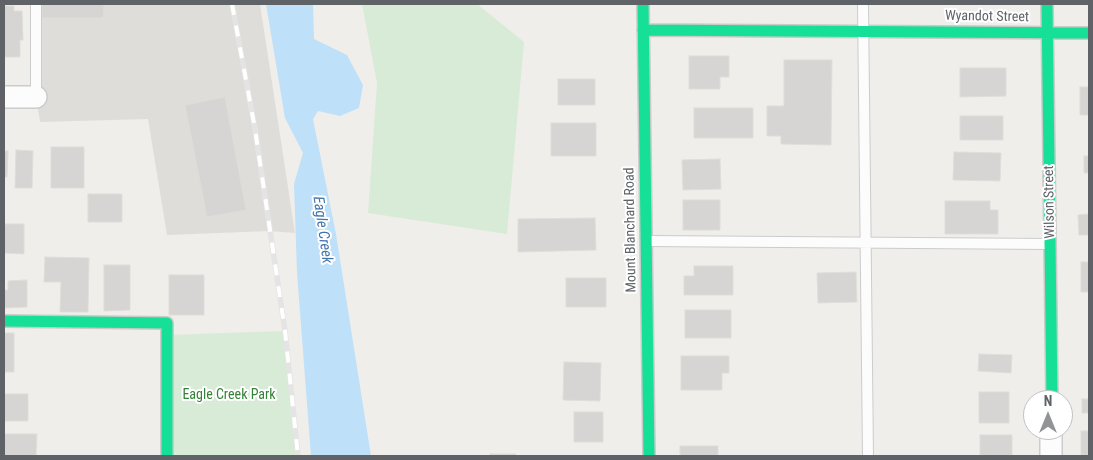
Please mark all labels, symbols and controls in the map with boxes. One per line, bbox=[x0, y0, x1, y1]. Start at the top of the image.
street label: Wyandot Street bbox=[945, 8, 1029, 26]
street label: Wilson Street bbox=[1041, 165, 1059, 239]
street label: Mount Blanchard Road bbox=[622, 167, 640, 293]
water label: Eagle Creek bbox=[308, 195, 336, 265]
park label: Eagle Creek Park bbox=[182, 387, 276, 403]
north arrow bbox=[1023, 390, 1073, 440]
text: N bbox=[1044, 393, 1052, 409]

